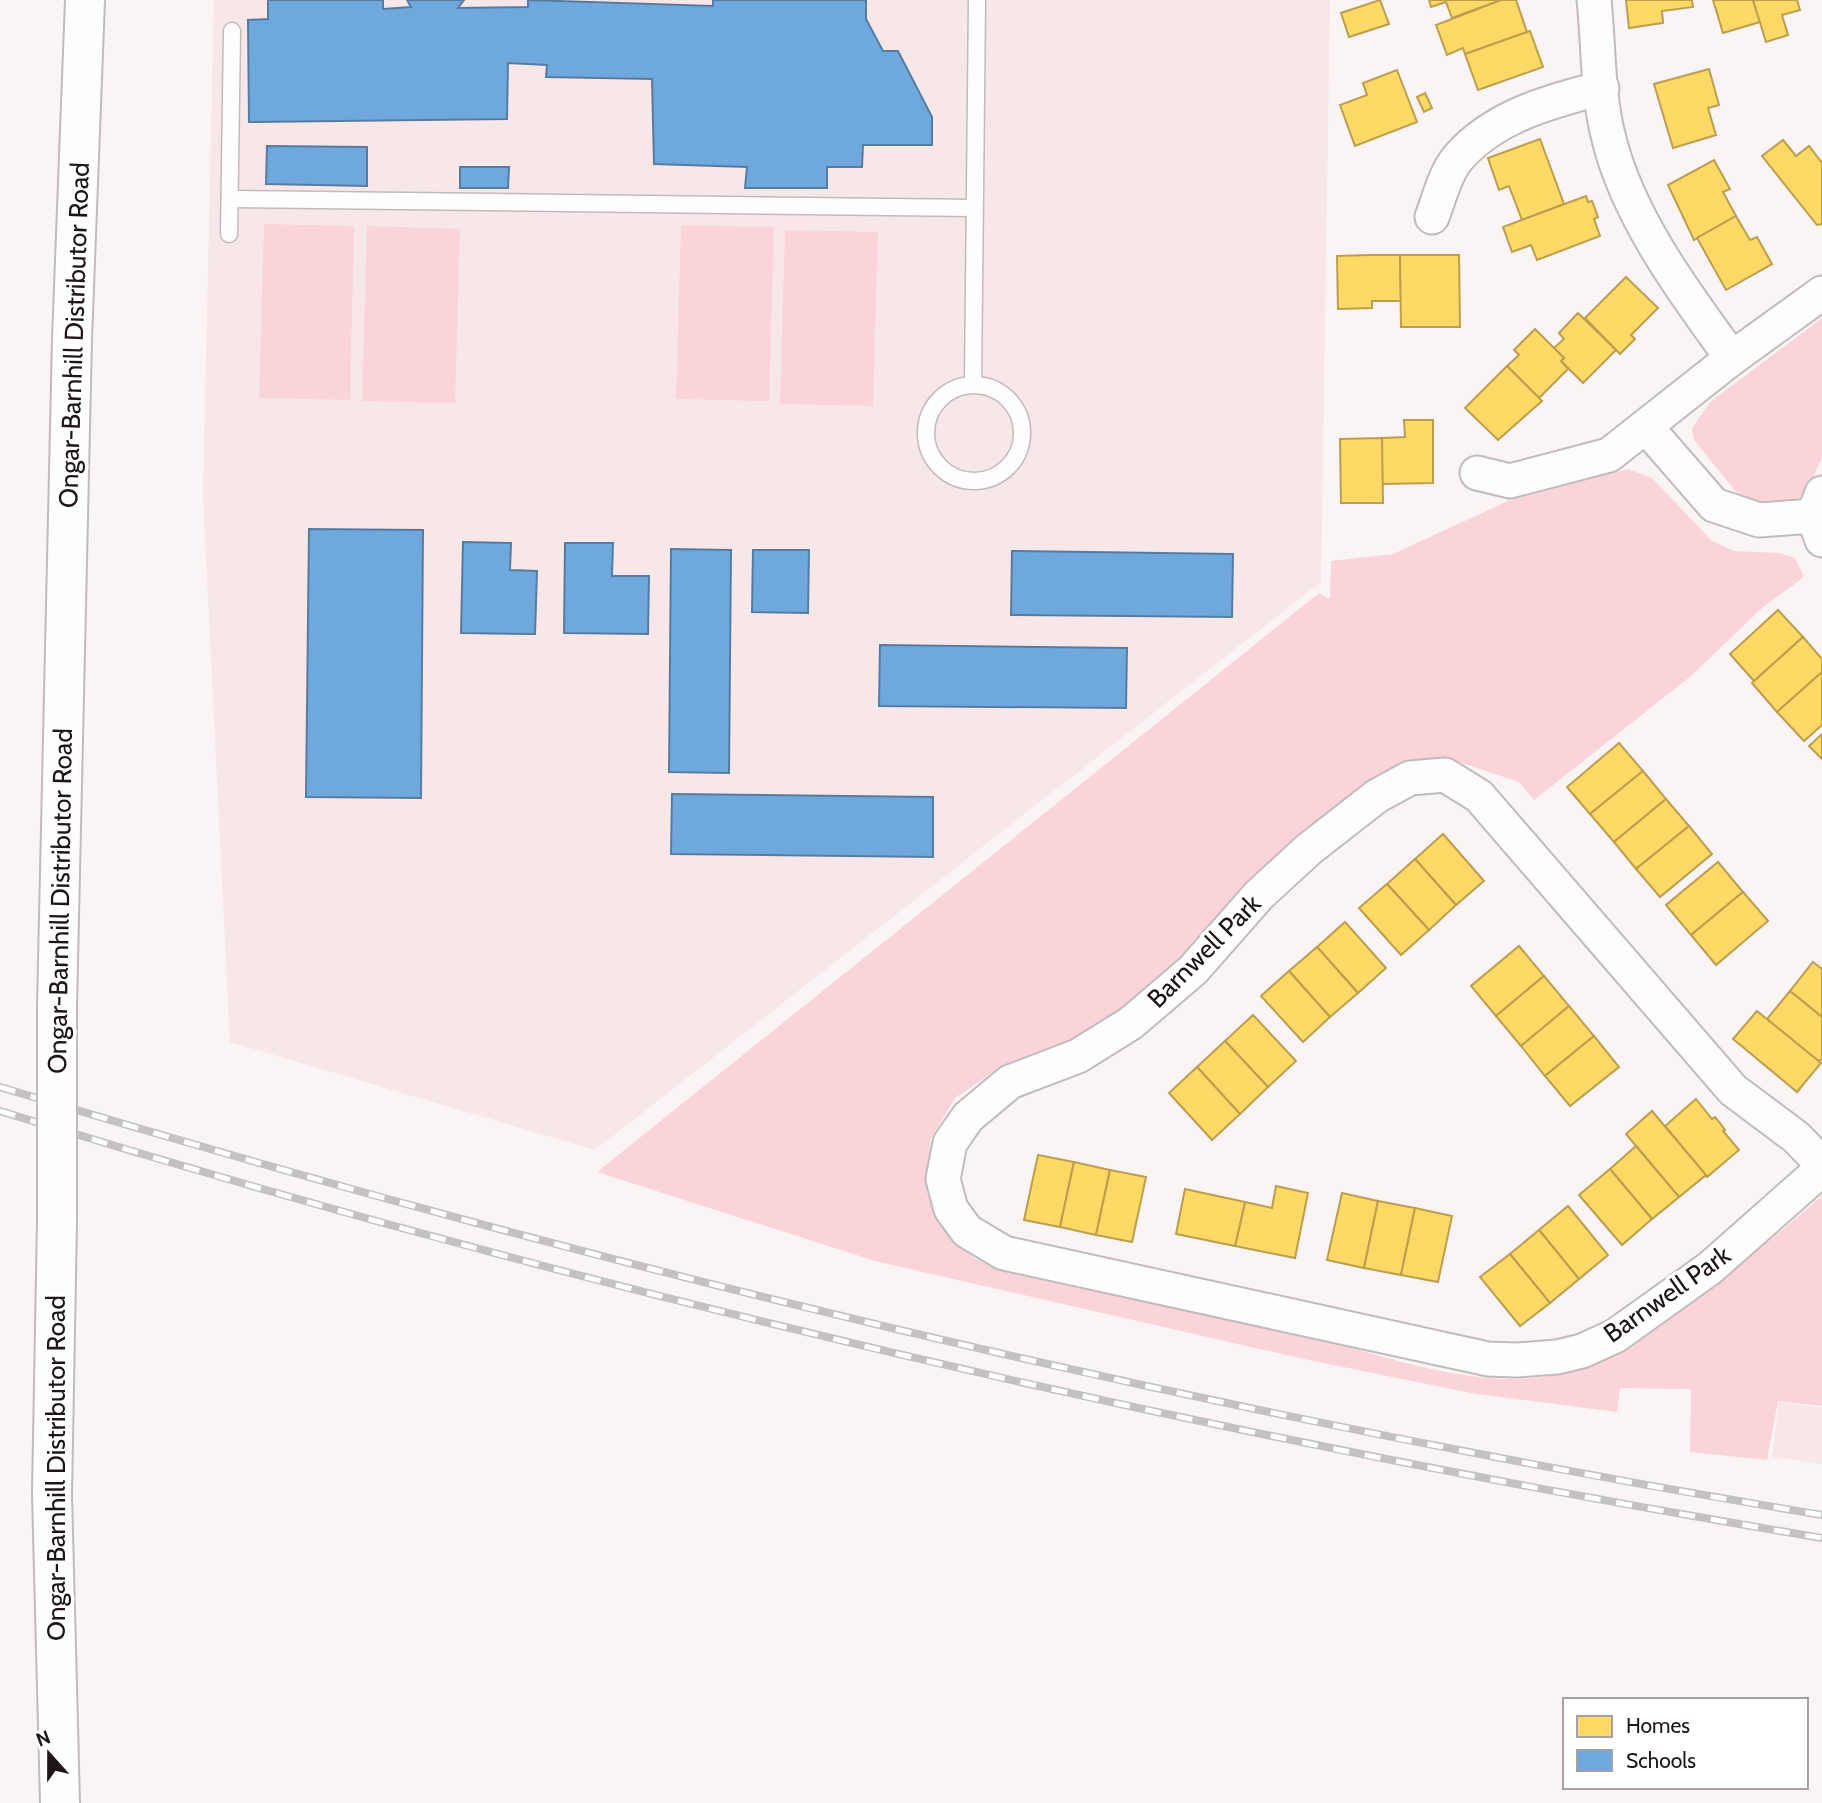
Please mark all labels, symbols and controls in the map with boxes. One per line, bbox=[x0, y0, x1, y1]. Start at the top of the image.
street label: Ongar-Barnhill Distributor Road bbox=[52, 162, 96, 508]
street label: Ongar-Barnhill Distributor Road bbox=[41, 728, 79, 1074]
street label: Barnwell Park bbox=[1141, 887, 1268, 1014]
street label: Barnwell Park bbox=[1597, 1238, 1737, 1349]
street label: Ongar-Barnhill Distributor Road bbox=[40, 1295, 72, 1641]
legend bbox=[1563, 1698, 1808, 1789]
text: Homes bbox=[1626, 1713, 1690, 1738]
north arrow bbox=[14, 1719, 84, 1789]
text: N bbox=[33, 1725, 53, 1752]
text: Schools bbox=[1626, 1748, 1696, 1773]

